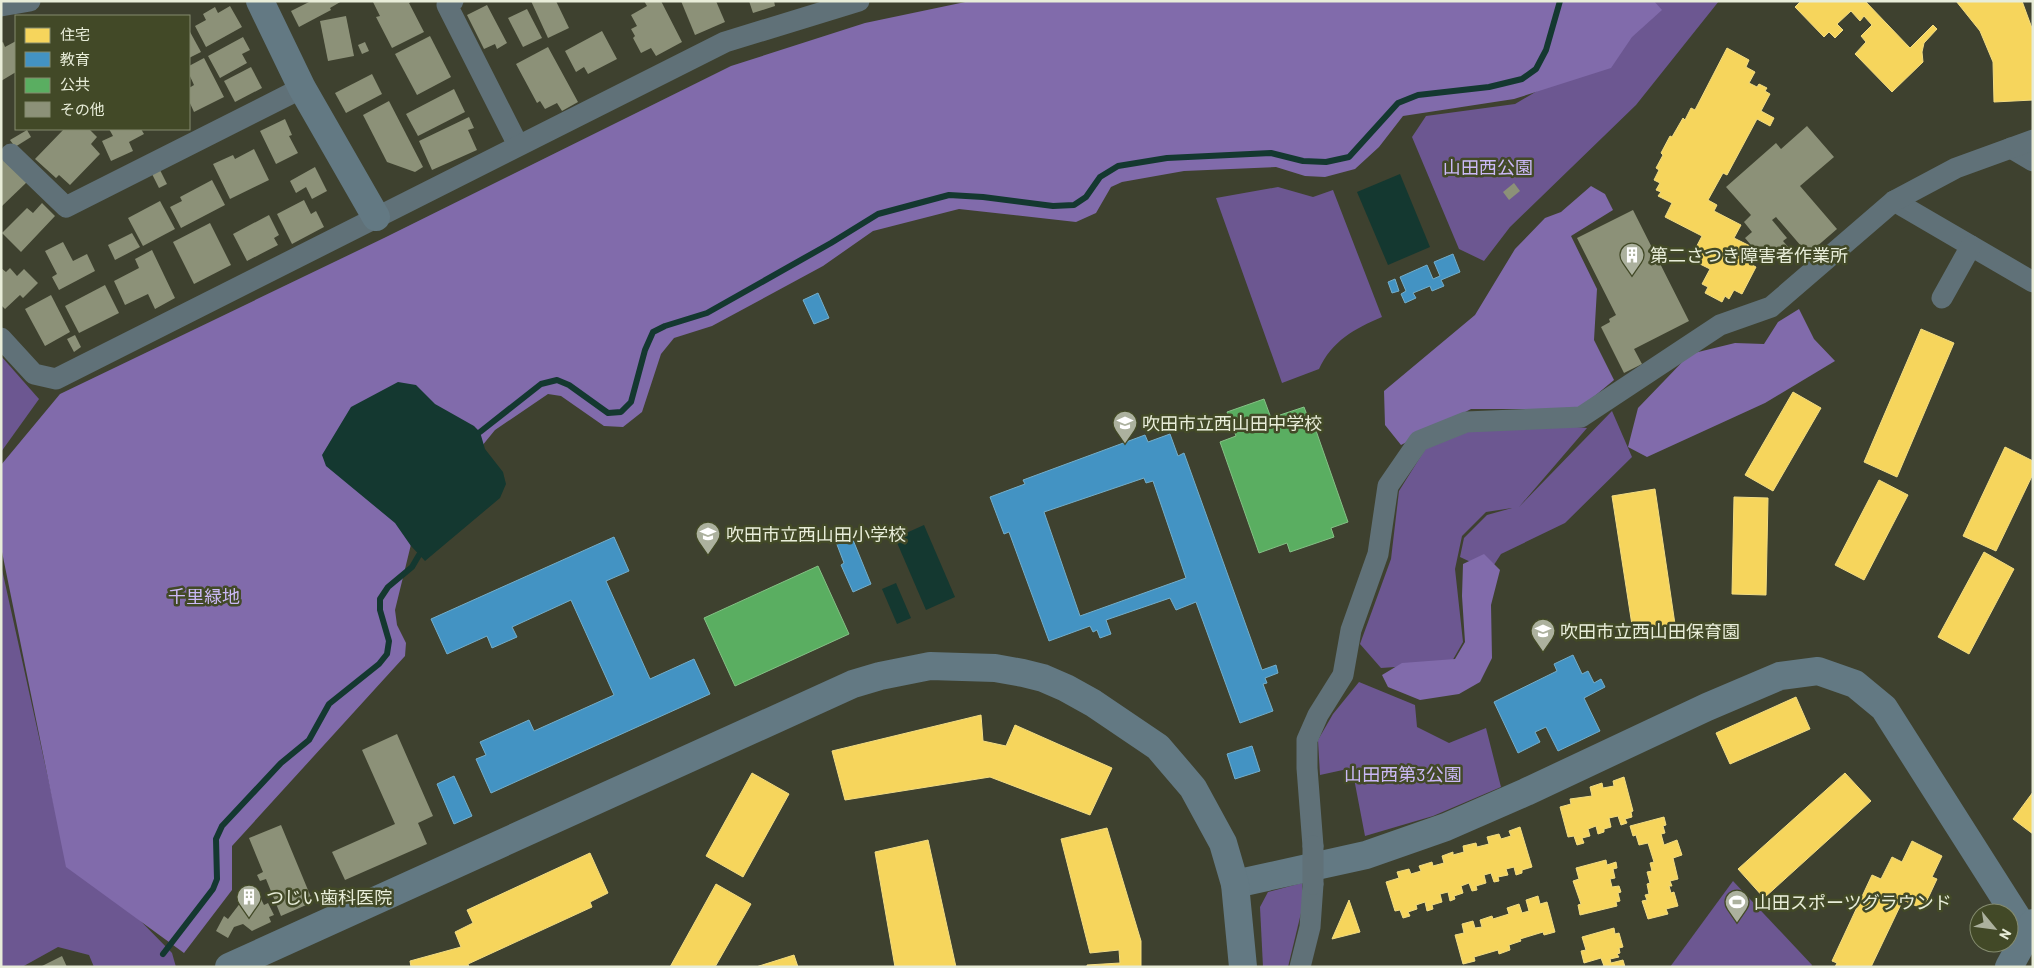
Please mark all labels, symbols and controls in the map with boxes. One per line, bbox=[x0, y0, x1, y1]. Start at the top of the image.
legend bbox=[15, 15, 190, 130]
text: 住宅 bbox=[60, 25, 90, 43]
text: 教育 bbox=[60, 50, 90, 68]
text: 公共 bbox=[60, 75, 90, 93]
text: その他 bbox=[60, 100, 105, 118]
park label: 山田西公園 bbox=[1443, 156, 1533, 178]
building icon: 第二さつき障害者作業所 bbox=[1619, 242, 1645, 276]
place label: 第二さつき障害者作業所 bbox=[1650, 244, 1848, 266]
school or university icon: 吹田市立西山田中学校 bbox=[1112, 410, 1138, 444]
place label: 吹田市立西山田中学校 bbox=[1142, 412, 1322, 434]
school or university icon: 吹田市立西山田小学校 bbox=[695, 521, 721, 555]
place label: 吹田市立西山田小学校 bbox=[726, 523, 906, 545]
park label: 千里緑地 bbox=[168, 585, 240, 607]
school or university icon: 吹田市立西山田保育園 bbox=[1530, 618, 1556, 652]
place label: 吹田市立西山田保育園 bbox=[1560, 620, 1740, 642]
park label: 山田西第3公園 bbox=[1344, 763, 1462, 785]
building icon: つじい歯科医院 bbox=[236, 884, 262, 918]
place label: つじい歯科医院 bbox=[266, 886, 392, 908]
sports icon: 山田スポーツグラウンド bbox=[1724, 889, 1750, 923]
place label: 山田スポーツグラウンド bbox=[1754, 891, 1952, 913]
north arrow bbox=[1969, 903, 2019, 953]
text: N bbox=[1996, 926, 2015, 943]

